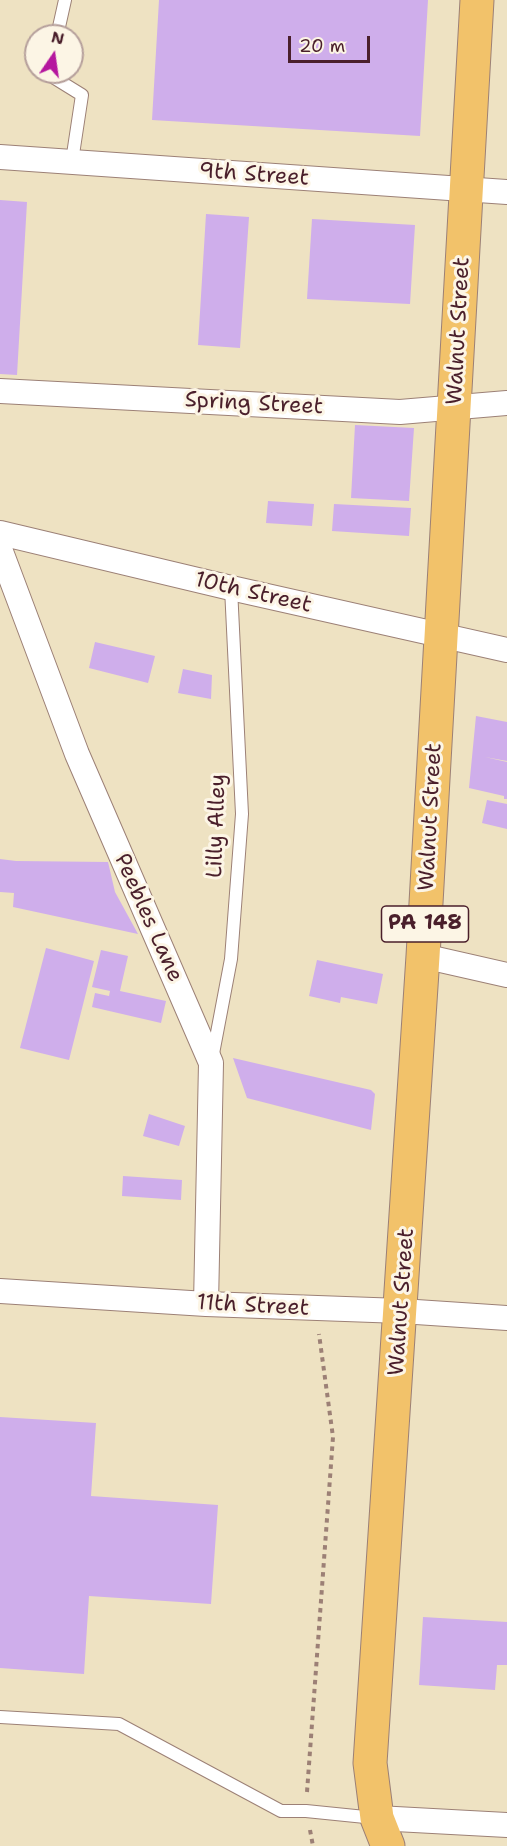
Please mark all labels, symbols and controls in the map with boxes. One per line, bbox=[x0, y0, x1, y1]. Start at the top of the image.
north arrow bbox=[24, 24, 84, 84]
scale bar bbox=[291, 24, 374, 62]
text: N bbox=[49, 26, 66, 50]
text: 20 m bbox=[299, 34, 345, 58]
street label: 9th Street bbox=[198, 158, 310, 192]
street label: Walnut Street bbox=[442, 256, 476, 406]
street label: Spring Street bbox=[184, 387, 324, 421]
street label: 10th Street bbox=[192, 567, 314, 619]
street label: Walnut Street bbox=[414, 742, 448, 892]
street label: Lilly Alley bbox=[202, 773, 232, 879]
street label: Peebles Lane bbox=[108, 850, 188, 986]
road number: PA 148 bbox=[382, 906, 468, 942]
street label: Walnut Street bbox=[384, 1227, 420, 1377]
street label: 11th Street bbox=[196, 1290, 310, 1322]

